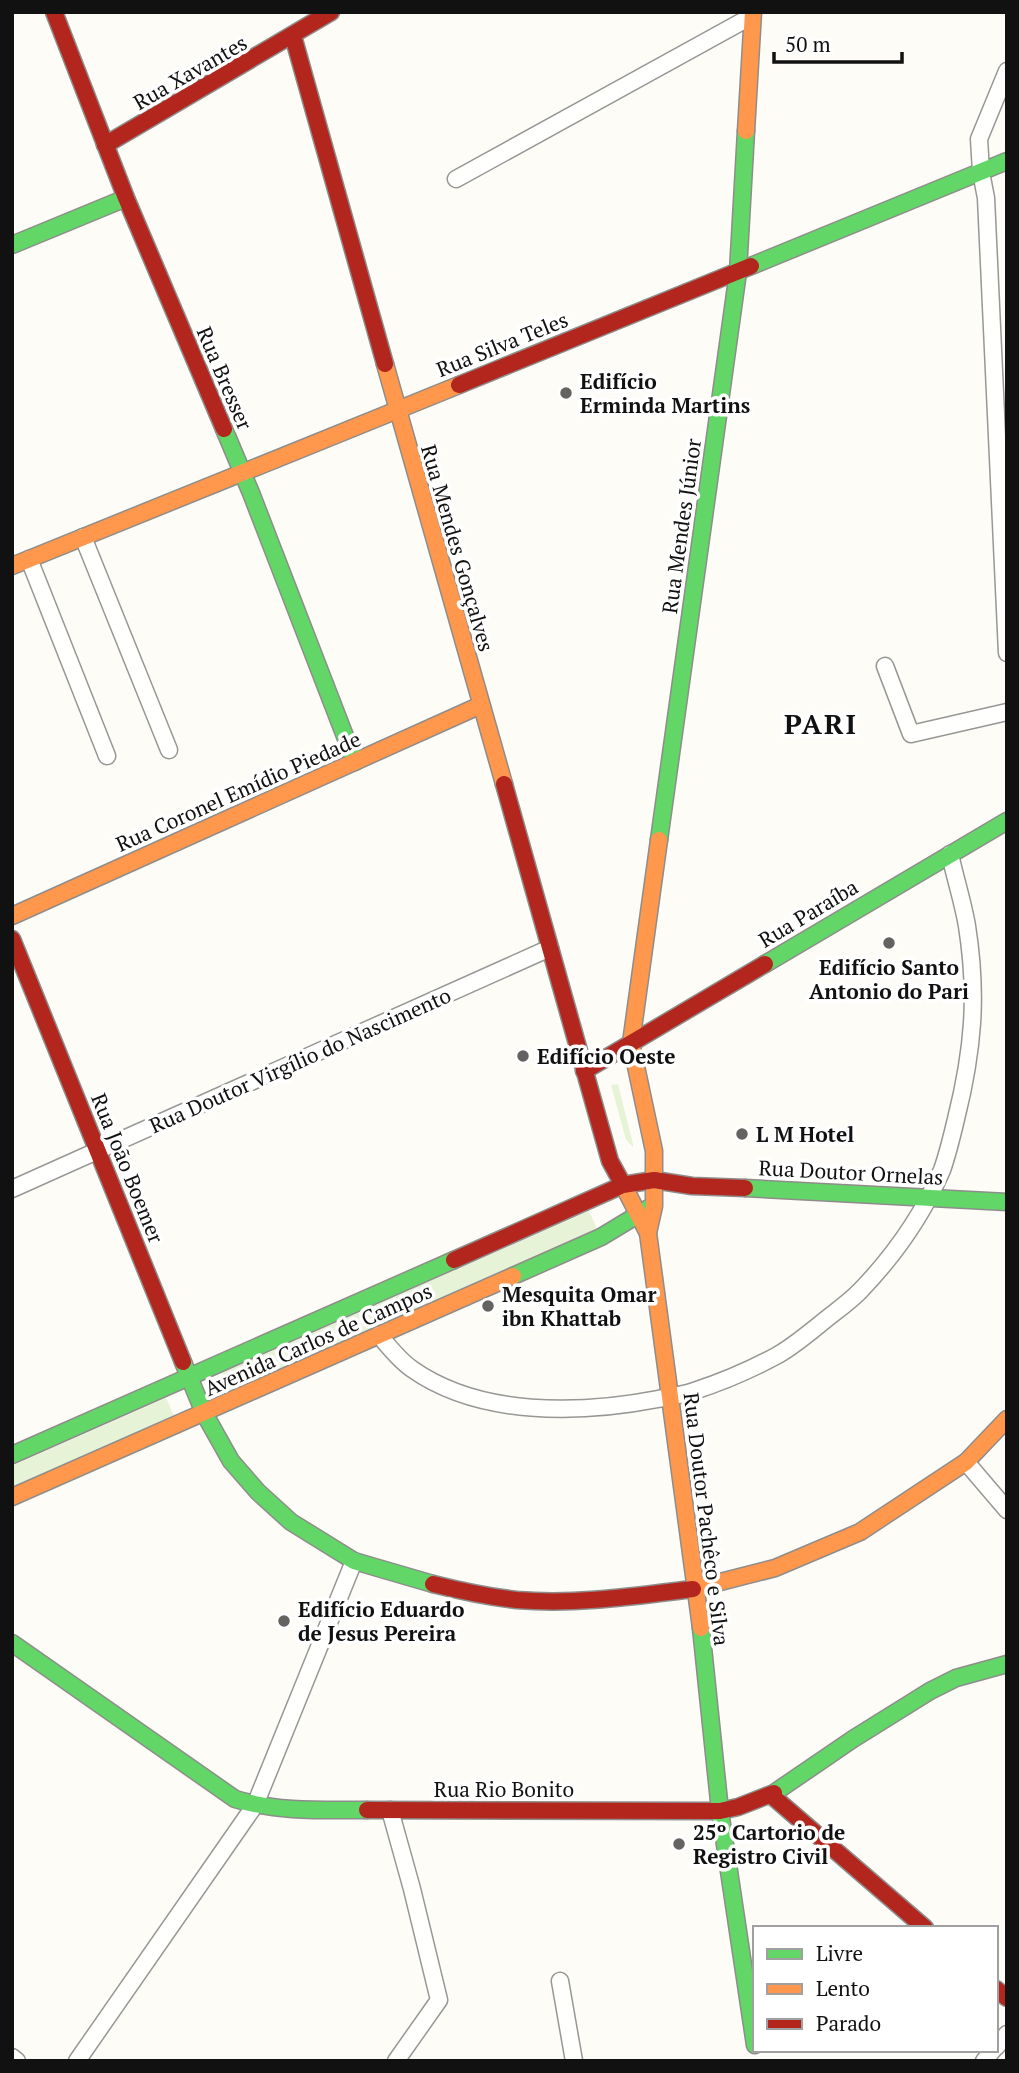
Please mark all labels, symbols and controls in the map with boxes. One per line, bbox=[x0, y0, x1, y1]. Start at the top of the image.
scale bar bbox=[774, 21, 902, 65]
street label: Rua Xavantes bbox=[128, 28, 252, 116]
text: 50 m bbox=[785, 30, 831, 58]
street label: Rua Silva Teles bbox=[432, 305, 572, 383]
street label: Rua Bresser bbox=[191, 322, 259, 434]
place label: Edifício Erminda Martins bbox=[580, 367, 750, 419]
marker: Edifício Erminda Martins bbox=[558, 385, 574, 401]
street label: Rua Mendes Júnior bbox=[655, 437, 707, 615]
street label: Rua Mendes Gonçalves bbox=[415, 441, 501, 655]
district label: PARI bbox=[784, 705, 858, 742]
street label: Rua Coronel Emídio Piedade bbox=[111, 724, 365, 858]
street label: Rua Paraíba bbox=[753, 872, 863, 954]
marker: Edifício Santo Antonio do Pari bbox=[881, 935, 897, 951]
place label: Edifício Santo Antonio do Pari bbox=[809, 953, 969, 1005]
street label: Rua Doutor Virgílio do Nascimento bbox=[145, 981, 455, 1139]
place label: Edifício Oeste bbox=[537, 1042, 676, 1070]
marker: Edifício Oeste bbox=[515, 1048, 531, 1064]
street label: Rua João Boemer bbox=[85, 1089, 171, 1247]
place label: L M Hotel bbox=[756, 1120, 854, 1148]
marker: L M Hotel bbox=[734, 1126, 750, 1142]
street label: Rua Doutor Ornelas bbox=[758, 1153, 944, 1191]
street label: Avenida Carlos de Campos bbox=[200, 1276, 436, 1402]
place label: Mesquita Omar ibn Khattab bbox=[502, 1280, 656, 1332]
marker: Mesquita Omar ibn Khattab bbox=[480, 1298, 496, 1314]
street label: Rua Doutor Pachêco e Silva bbox=[678, 1391, 736, 1648]
place label: Edifício Eduardo de Jesus Pereira bbox=[298, 1595, 464, 1647]
marker: Edifício Eduardo de Jesus Pereira bbox=[276, 1613, 292, 1629]
street label: Rua Rio Bonito bbox=[434, 1775, 574, 1803]
place label: 25º Cartorio de Registro Civil bbox=[693, 1818, 845, 1870]
marker: 25º Cartorio de Registro Civil bbox=[671, 1836, 687, 1852]
legend bbox=[753, 1926, 998, 2052]
text: Livre bbox=[816, 1939, 863, 1967]
text: Lento bbox=[816, 1974, 870, 2002]
text: Parado bbox=[816, 2009, 881, 2037]

